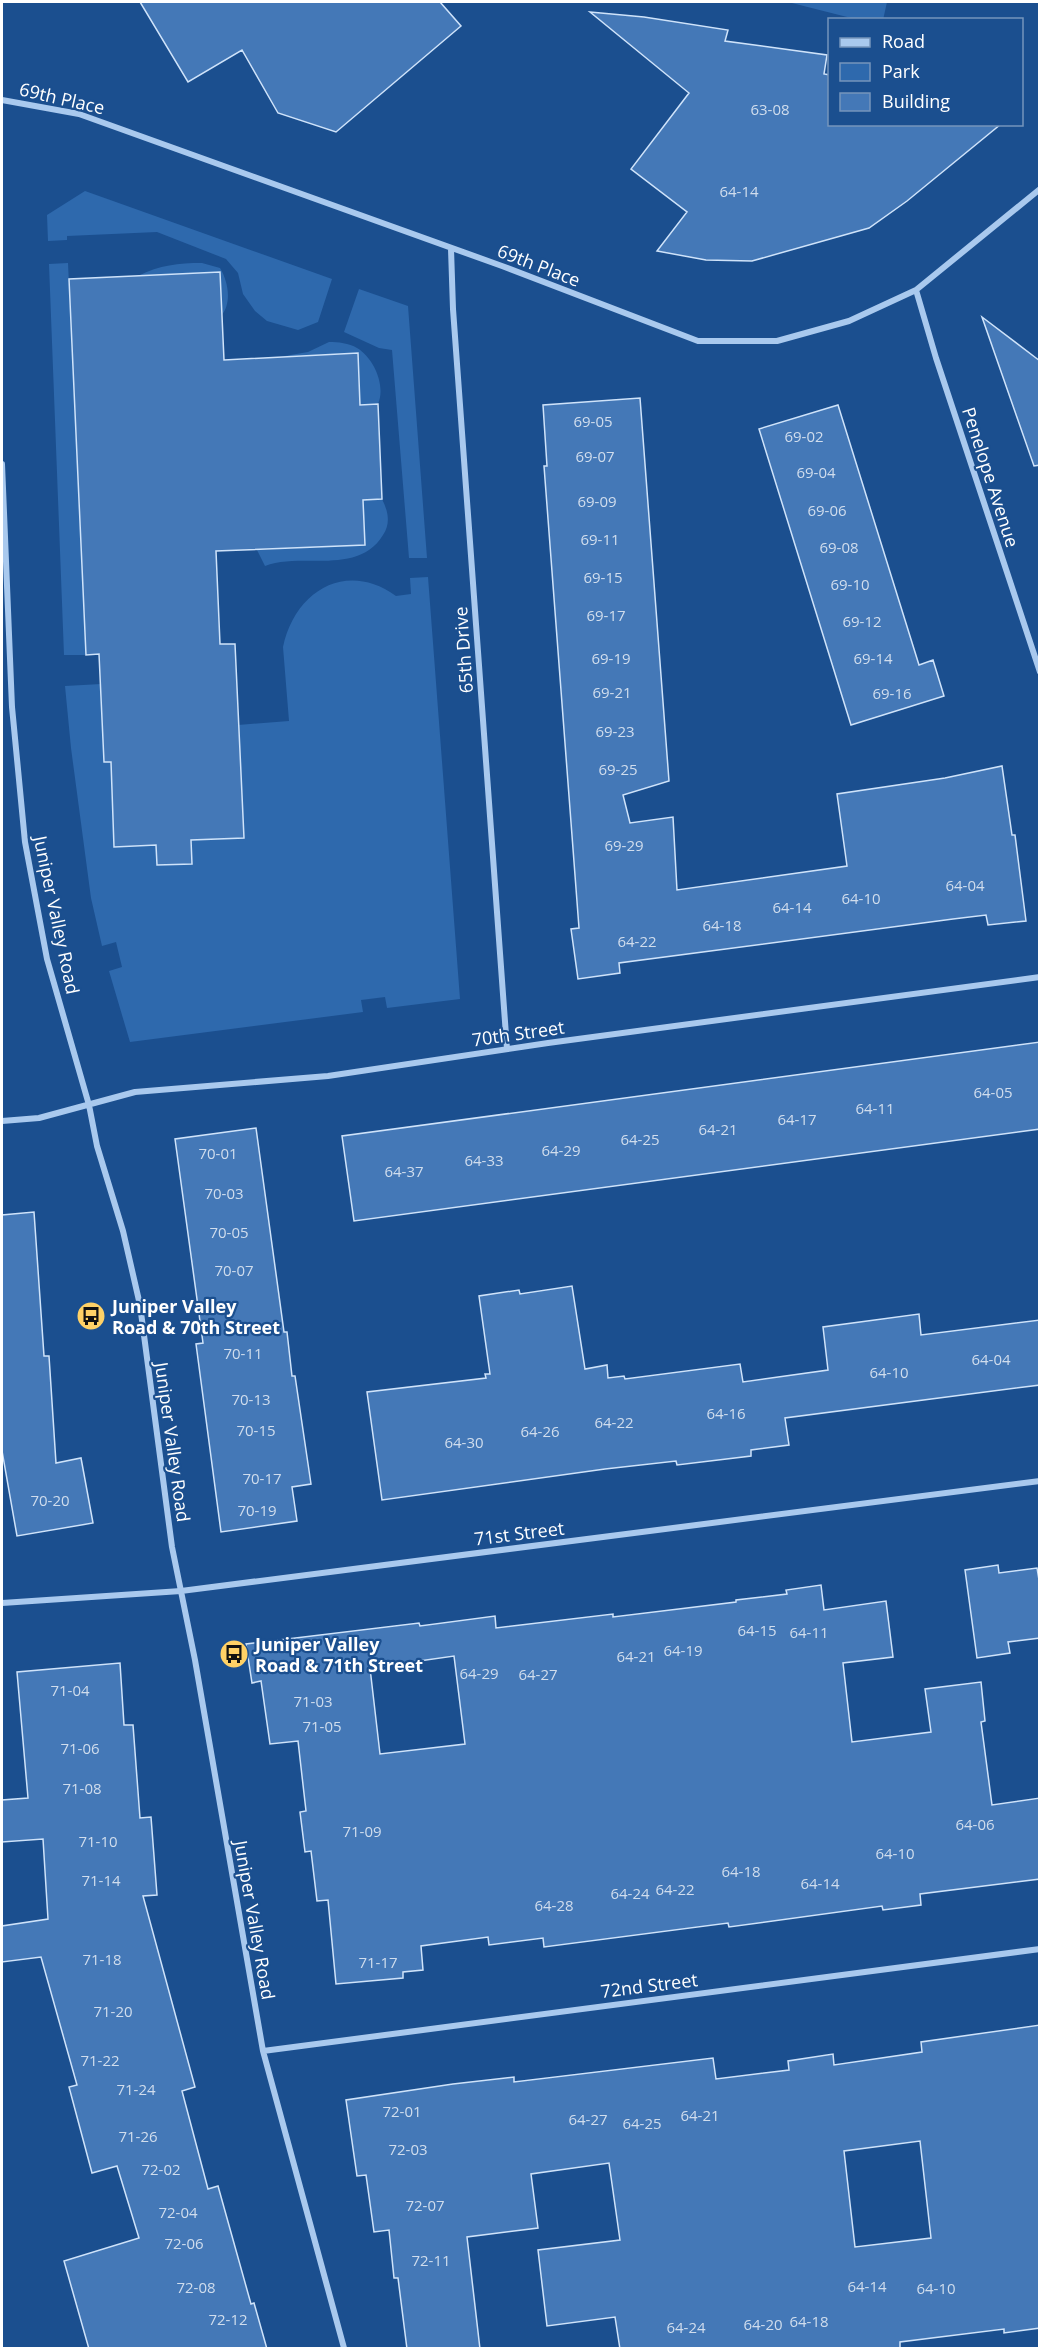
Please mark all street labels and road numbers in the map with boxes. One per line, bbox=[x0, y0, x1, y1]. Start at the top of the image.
street label: 69th Place bbox=[17, 77, 107, 119]
street label: 69th Place bbox=[494, 238, 584, 292]
street label: Penelope Avenue bbox=[957, 404, 1025, 550]
street label: 65th Drive bbox=[448, 606, 478, 694]
street label: Juniper Valley Road bbox=[28, 832, 85, 996]
street label: 70th Street bbox=[470, 1015, 566, 1051]
street label: Juniper Valley Road bbox=[150, 1359, 196, 1523]
street label: 71st Street bbox=[473, 1516, 565, 1550]
street label: Juniper Valley Road bbox=[229, 1837, 281, 2001]
street label: 72nd Street bbox=[599, 1967, 699, 2003]

